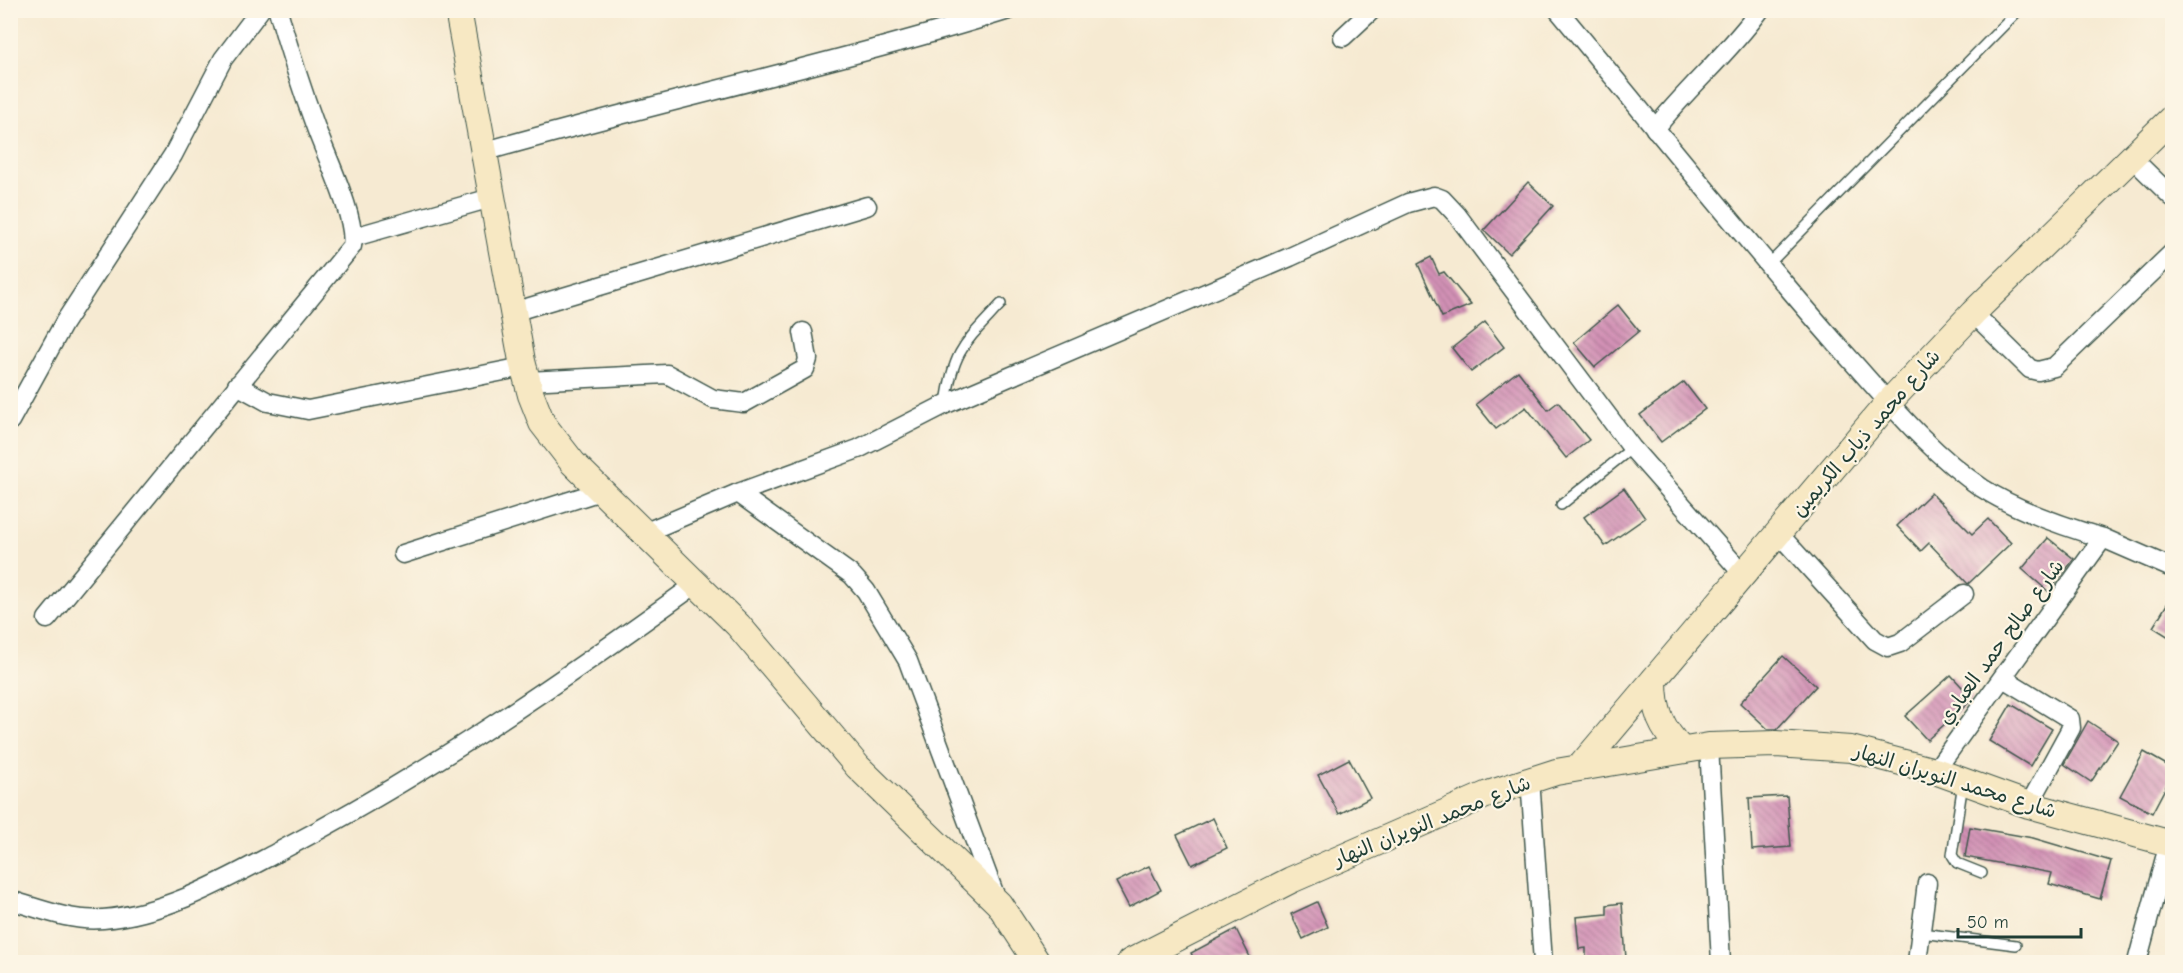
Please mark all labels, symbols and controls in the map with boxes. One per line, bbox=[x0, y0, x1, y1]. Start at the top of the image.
street label: شارع محمد ذياب الكريمين bbox=[1787, 345, 1946, 523]
street label: شارع صالح حمد العبادي bbox=[1933, 555, 2071, 731]
street label: شارع محمد النويران النهار bbox=[1848, 739, 2059, 825]
street label: شارع محمد النويران النهار bbox=[1328, 771, 1535, 874]
scale bar bbox=[1958, 901, 2081, 939]
text: 50 m bbox=[1967, 912, 2009, 933]

